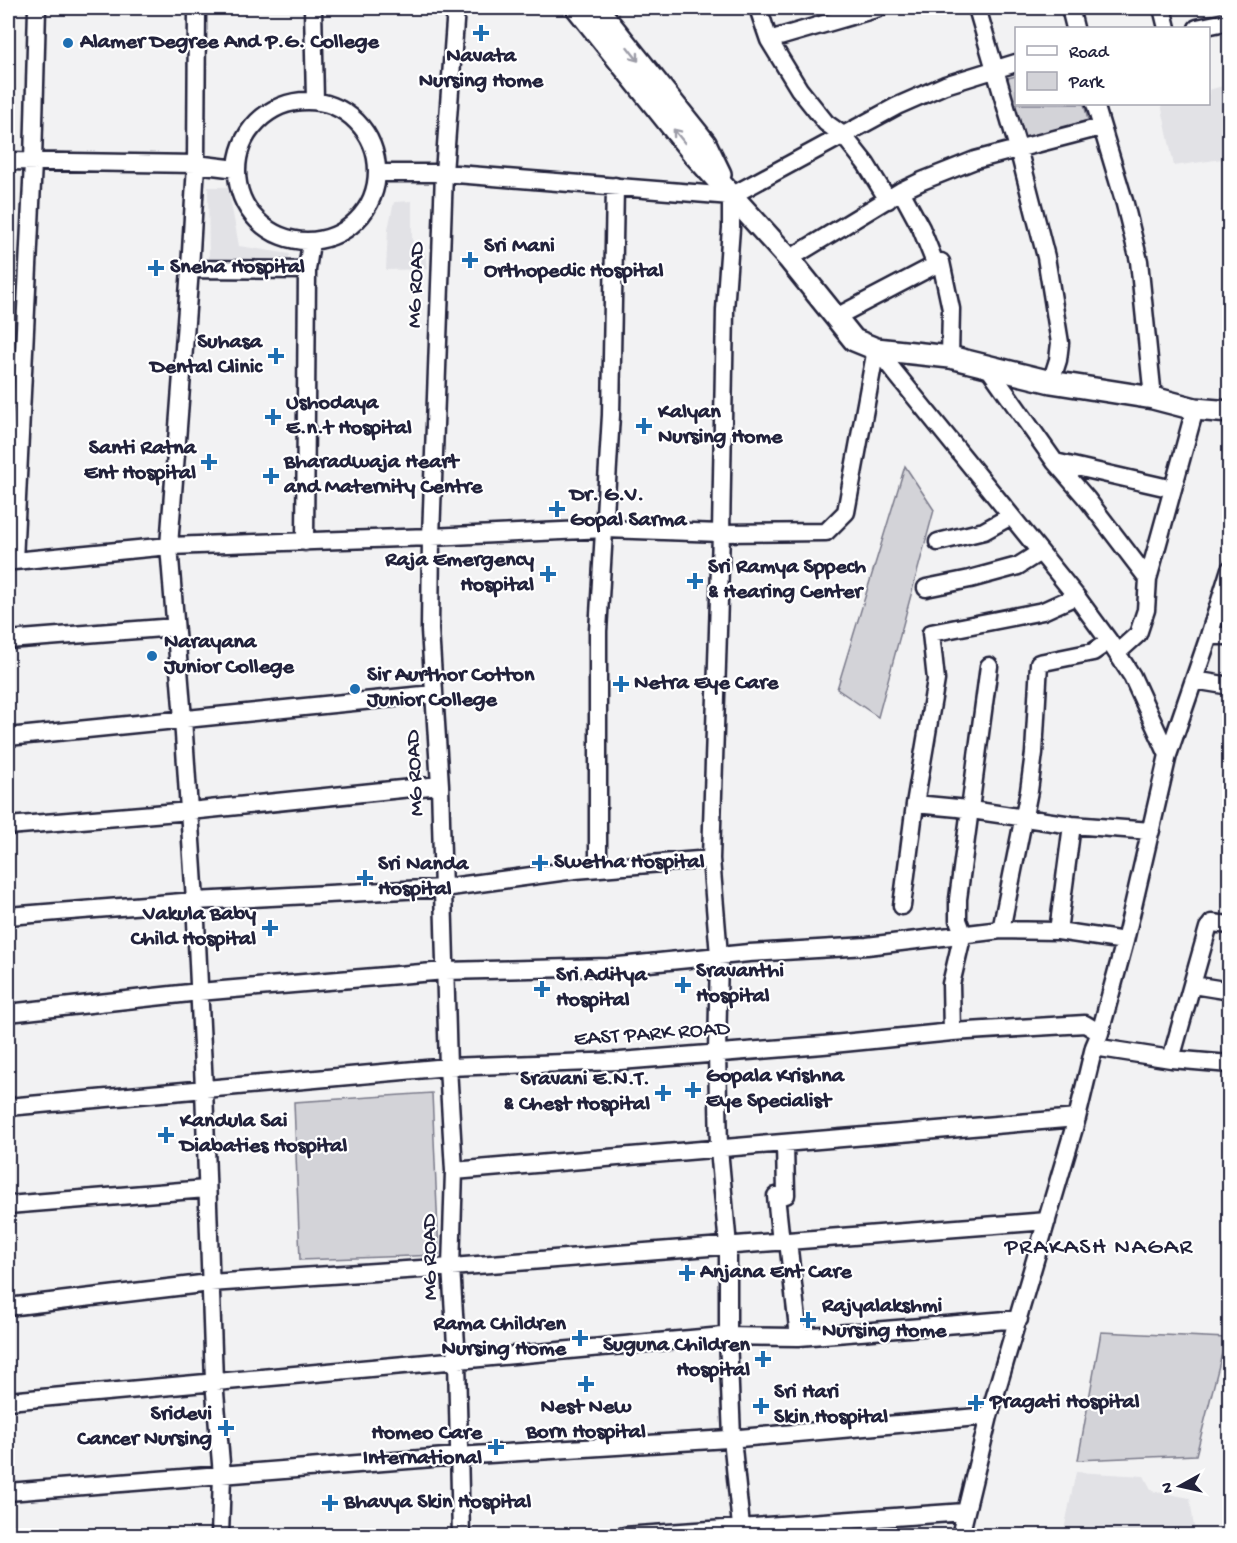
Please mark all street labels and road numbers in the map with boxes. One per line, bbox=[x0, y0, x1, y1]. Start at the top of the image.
street label: MG ROAD bbox=[402, 241, 432, 329]
street label: MG ROAD bbox=[401, 729, 431, 817]
street label: EAST PARK ROAD bbox=[573, 1017, 732, 1053]
street label: MG ROAD bbox=[417, 1213, 445, 1300]

